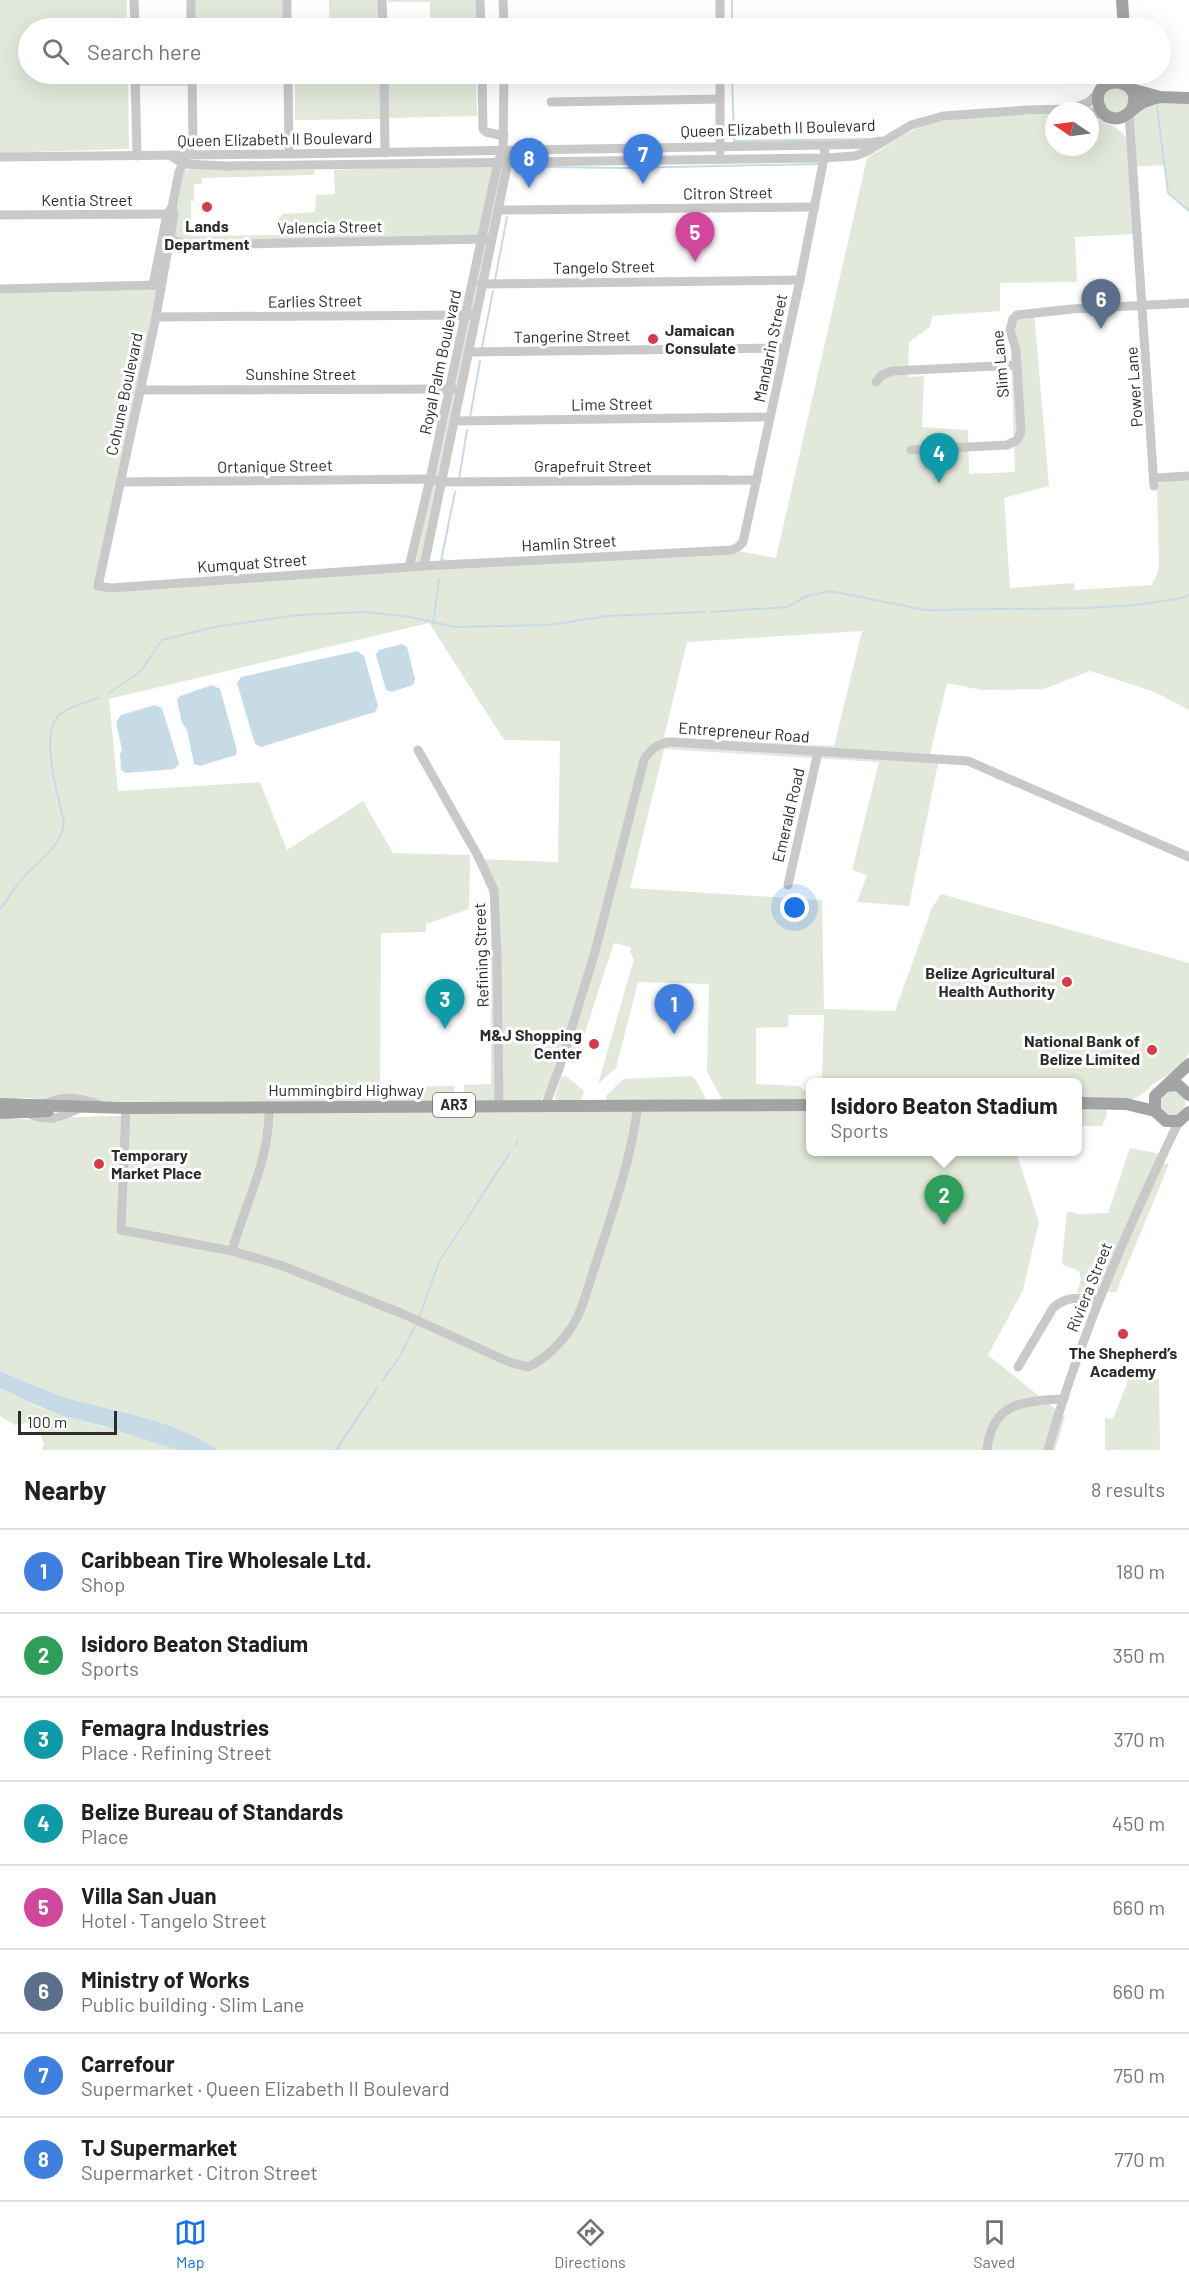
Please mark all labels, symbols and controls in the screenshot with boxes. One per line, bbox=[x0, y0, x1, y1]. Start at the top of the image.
search box bbox=[18, 18, 1171, 84]
icon: search bbox=[39, 35, 72, 68]
text: Search here bbox=[87, 38, 201, 64]
north arrow bbox=[1045, 102, 1099, 156]
street label: Queen Elizabeth II Boulevard bbox=[680, 115, 876, 140]
street label: Queen Elizabeth II Boulevard bbox=[177, 127, 373, 150]
pin: 7 bbox=[624, 134, 662, 184]
pin: 8 bbox=[510, 138, 548, 188]
street label: Citron Street bbox=[683, 182, 773, 203]
street label: Kentia Street bbox=[41, 190, 133, 209]
marker: Lands Department bbox=[200, 200, 214, 214]
pin: 5 bbox=[676, 212, 714, 262]
place label: Lands Department bbox=[164, 216, 250, 253]
street label: Valencia Street bbox=[277, 216, 383, 237]
street label: Tangelo Street bbox=[553, 256, 655, 277]
pin: 6 bbox=[1082, 280, 1120, 329]
street label: Royal Palm Boulevard bbox=[415, 288, 464, 436]
street label: Earlies Street bbox=[268, 290, 362, 311]
street label: Mandarin Street bbox=[749, 292, 790, 404]
place label: Jamaican Consulate bbox=[665, 320, 736, 357]
street label: Tangerine Street bbox=[514, 325, 630, 346]
street label: Slim Lane bbox=[987, 329, 1012, 399]
street label: Cohune Boulevard bbox=[101, 331, 146, 457]
marker: Jamaican Consulate bbox=[646, 332, 660, 346]
street label: Power Lane bbox=[1121, 346, 1146, 428]
street label: Sunshine Street bbox=[246, 364, 356, 383]
street label: Lime Street bbox=[571, 393, 653, 414]
pin: 4 bbox=[920, 434, 958, 483]
street label: Ortanique Street bbox=[217, 455, 333, 476]
street label: Grapefruit Street bbox=[534, 456, 652, 475]
street label: Hamlin Street bbox=[521, 531, 617, 554]
street label: Kumquat Street bbox=[197, 549, 307, 576]
street label: Entrepreneur Road bbox=[678, 717, 810, 746]
street label: Emerald Road bbox=[767, 766, 808, 864]
your location bbox=[780, 893, 809, 922]
street label: Refining Street bbox=[469, 902, 492, 1008]
place label: Belize Agricultural Health Authority bbox=[925, 963, 1055, 1000]
marker: Belize Agricultural Health Authority bbox=[1060, 975, 1074, 989]
pin: 3 bbox=[426, 980, 464, 1029]
pin: 1 bbox=[654, 984, 694, 1034]
place label: M&J Shopping Center bbox=[480, 1025, 582, 1062]
place label: National Bank of Belize Limited bbox=[1024, 1031, 1140, 1068]
marker: M&J Shopping Center bbox=[587, 1037, 601, 1051]
marker: National Bank of Belize Limited bbox=[1145, 1043, 1159, 1057]
popup bbox=[806, 1078, 1082, 1156]
street label: Hummingbird Highway bbox=[268, 1080, 424, 1099]
text: Isidoro Beaton Stadium bbox=[830, 1092, 1058, 1118]
road number: AR3 bbox=[433, 1093, 475, 1117]
text: Sports bbox=[830, 1118, 888, 1142]
place label: Temporary Market Place bbox=[111, 1145, 202, 1182]
marker: Temporary Market Place bbox=[92, 1157, 106, 1171]
pin: 2 bbox=[924, 1176, 964, 1225]
street label: Riviera Street bbox=[1062, 1239, 1115, 1334]
marker: The Shepherd’s Academy bbox=[1116, 1327, 1130, 1341]
place label: The Shepherd’s Academy bbox=[1069, 1343, 1177, 1380]
scale bar bbox=[18, 1408, 117, 1436]
text: 100 m bbox=[27, 1412, 67, 1431]
text: Nearby bbox=[24, 1474, 106, 1505]
text: 8 results bbox=[1091, 1477, 1165, 1501]
text: Caribbean Tire Wholesale Ltd. bbox=[81, 1546, 372, 1572]
text: 1 bbox=[40, 1559, 47, 1583]
text: 180 m bbox=[1116, 1559, 1165, 1583]
text: Shop bbox=[81, 1572, 125, 1596]
text: Isidoro Beaton Stadium bbox=[81, 1630, 308, 1656]
text: 2 bbox=[38, 1643, 49, 1667]
text: 350 m bbox=[1113, 1643, 1165, 1667]
text: Sports bbox=[81, 1656, 139, 1680]
text: Femagra Industries bbox=[81, 1714, 269, 1740]
text: 3 bbox=[38, 1727, 49, 1751]
text: 370 m bbox=[1113, 1727, 1165, 1751]
text: Place · Refining Street bbox=[81, 1740, 272, 1764]
text: Belize Bureau of Standards bbox=[81, 1798, 343, 1824]
text: 4 bbox=[37, 1811, 50, 1835]
text: 450 m bbox=[1112, 1811, 1165, 1835]
text: Place bbox=[81, 1824, 129, 1848]
text: Villa San Juan bbox=[81, 1882, 217, 1908]
text: 5 bbox=[38, 1895, 49, 1919]
text: 660 m bbox=[1113, 1895, 1165, 1919]
text: Hotel · Tangelo Street bbox=[81, 1908, 267, 1932]
text: Ministry of Works bbox=[81, 1966, 250, 1992]
text: 6 bbox=[38, 1979, 49, 2003]
text: 660 m bbox=[1113, 1979, 1165, 2003]
text: Public building · Slim Lane bbox=[81, 1992, 304, 2016]
text: Carrefour bbox=[81, 2050, 175, 2076]
text: 7 bbox=[39, 2063, 48, 2087]
text: 750 m bbox=[1113, 2063, 1165, 2087]
text: Supermarket · Queen Elizabeth II Boulevard bbox=[81, 2076, 450, 2100]
text: TJ Supermarket bbox=[81, 2134, 237, 2160]
text: 8 bbox=[38, 2147, 49, 2171]
text: 770 m bbox=[1114, 2147, 1165, 2171]
text: Supermarket · Citron Street bbox=[81, 2160, 318, 2184]
tab: Map bbox=[174, 2216, 207, 2271]
tab: Directions bbox=[554, 2216, 626, 2271]
tab: Saved bbox=[973, 2216, 1015, 2271]

